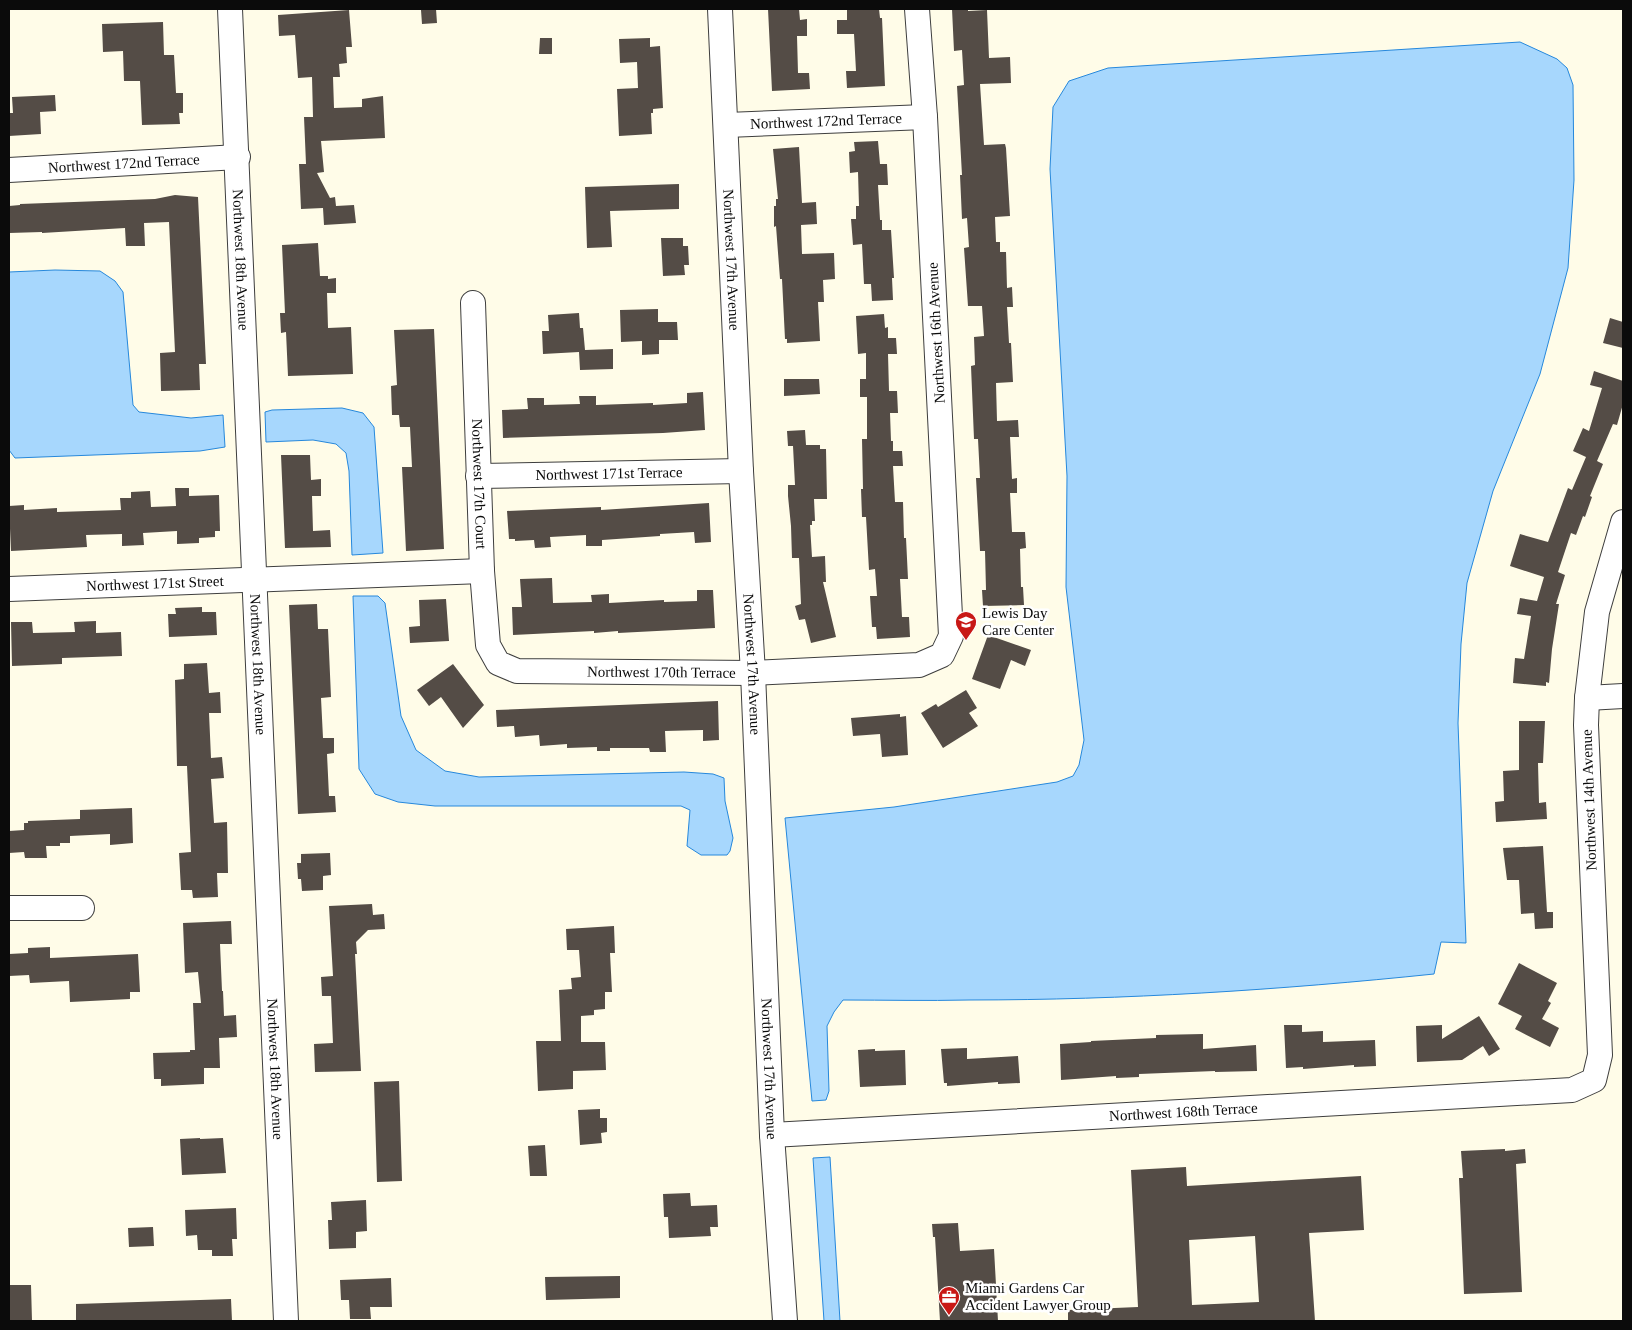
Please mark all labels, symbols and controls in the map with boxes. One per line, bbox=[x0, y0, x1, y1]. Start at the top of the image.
street label: Northwest 172nd Terrace bbox=[750, 110, 903, 132]
street label: Northwest 172nd Terrace bbox=[47, 151, 201, 176]
street label: Northwest 18th Avenue bbox=[230, 189, 252, 331]
street label: Northwest 17th Avenue bbox=[720, 189, 743, 331]
street label: Northwest 16th Avenue bbox=[924, 262, 948, 404]
street label: Northwest 17th Court bbox=[469, 418, 489, 550]
street label: Northwest 171st Terrace bbox=[535, 464, 683, 483]
street label: Northwest 171st Street bbox=[86, 573, 225, 594]
street label: Northwest 18th Avenue bbox=[247, 593, 269, 736]
street label: Northwest 17th Avenue bbox=[740, 593, 764, 736]
place label: Lewis Day Care Center bbox=[982, 605, 1054, 638]
school or university icon: Lewis Day Care Center bbox=[954, 610, 978, 641]
street label: Northwest 170th Terrace bbox=[587, 664, 736, 681]
street label: Northwest 14th Avenue bbox=[1579, 729, 1599, 871]
street label: Northwest 18th Avenue bbox=[264, 998, 286, 1140]
street label: Northwest 17th Avenue bbox=[758, 998, 780, 1140]
street label: Northwest 168th Terrace bbox=[1109, 1100, 1258, 1124]
place label: Miami Gardens Car Accident Lawyer Group bbox=[965, 1280, 1111, 1313]
office icon: Miami Gardens Car Accident Lawyer Group bbox=[937, 1285, 961, 1316]

